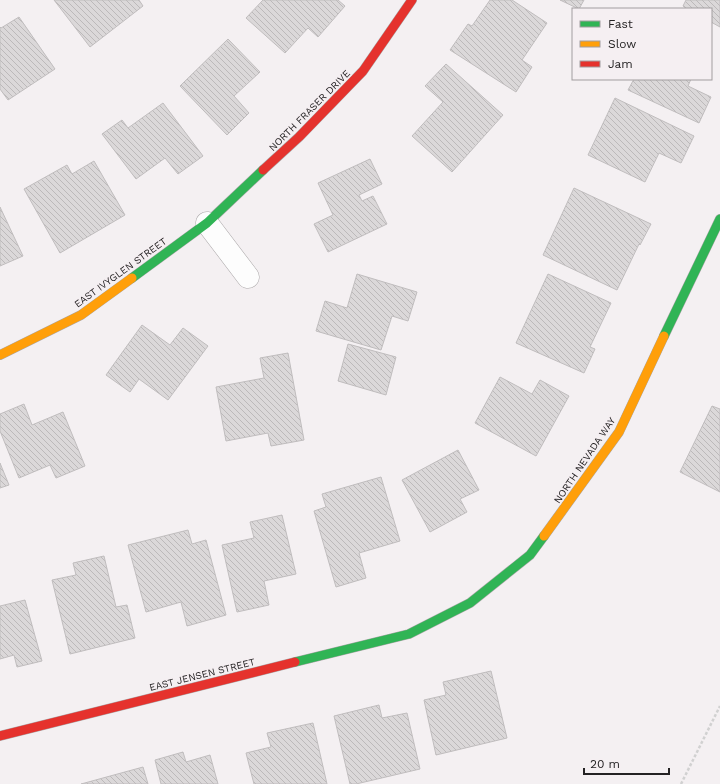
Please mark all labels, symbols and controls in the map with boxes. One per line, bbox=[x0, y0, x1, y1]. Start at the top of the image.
legend bbox=[572, 8, 712, 80]
text: Fast bbox=[608, 17, 633, 31]
text: Slow bbox=[608, 37, 636, 51]
text: Jam bbox=[608, 57, 633, 71]
street label: NORTH FRASER DRIVE bbox=[267, 68, 352, 153]
street label: EAST IVYGLEN STREET bbox=[72, 235, 168, 310]
street label: NORTH NEVADA WAY bbox=[551, 415, 618, 505]
street label: EAST JENSEN STREET bbox=[148, 656, 256, 693]
scale bar bbox=[584, 750, 669, 776]
text: 20 m bbox=[590, 757, 620, 771]

